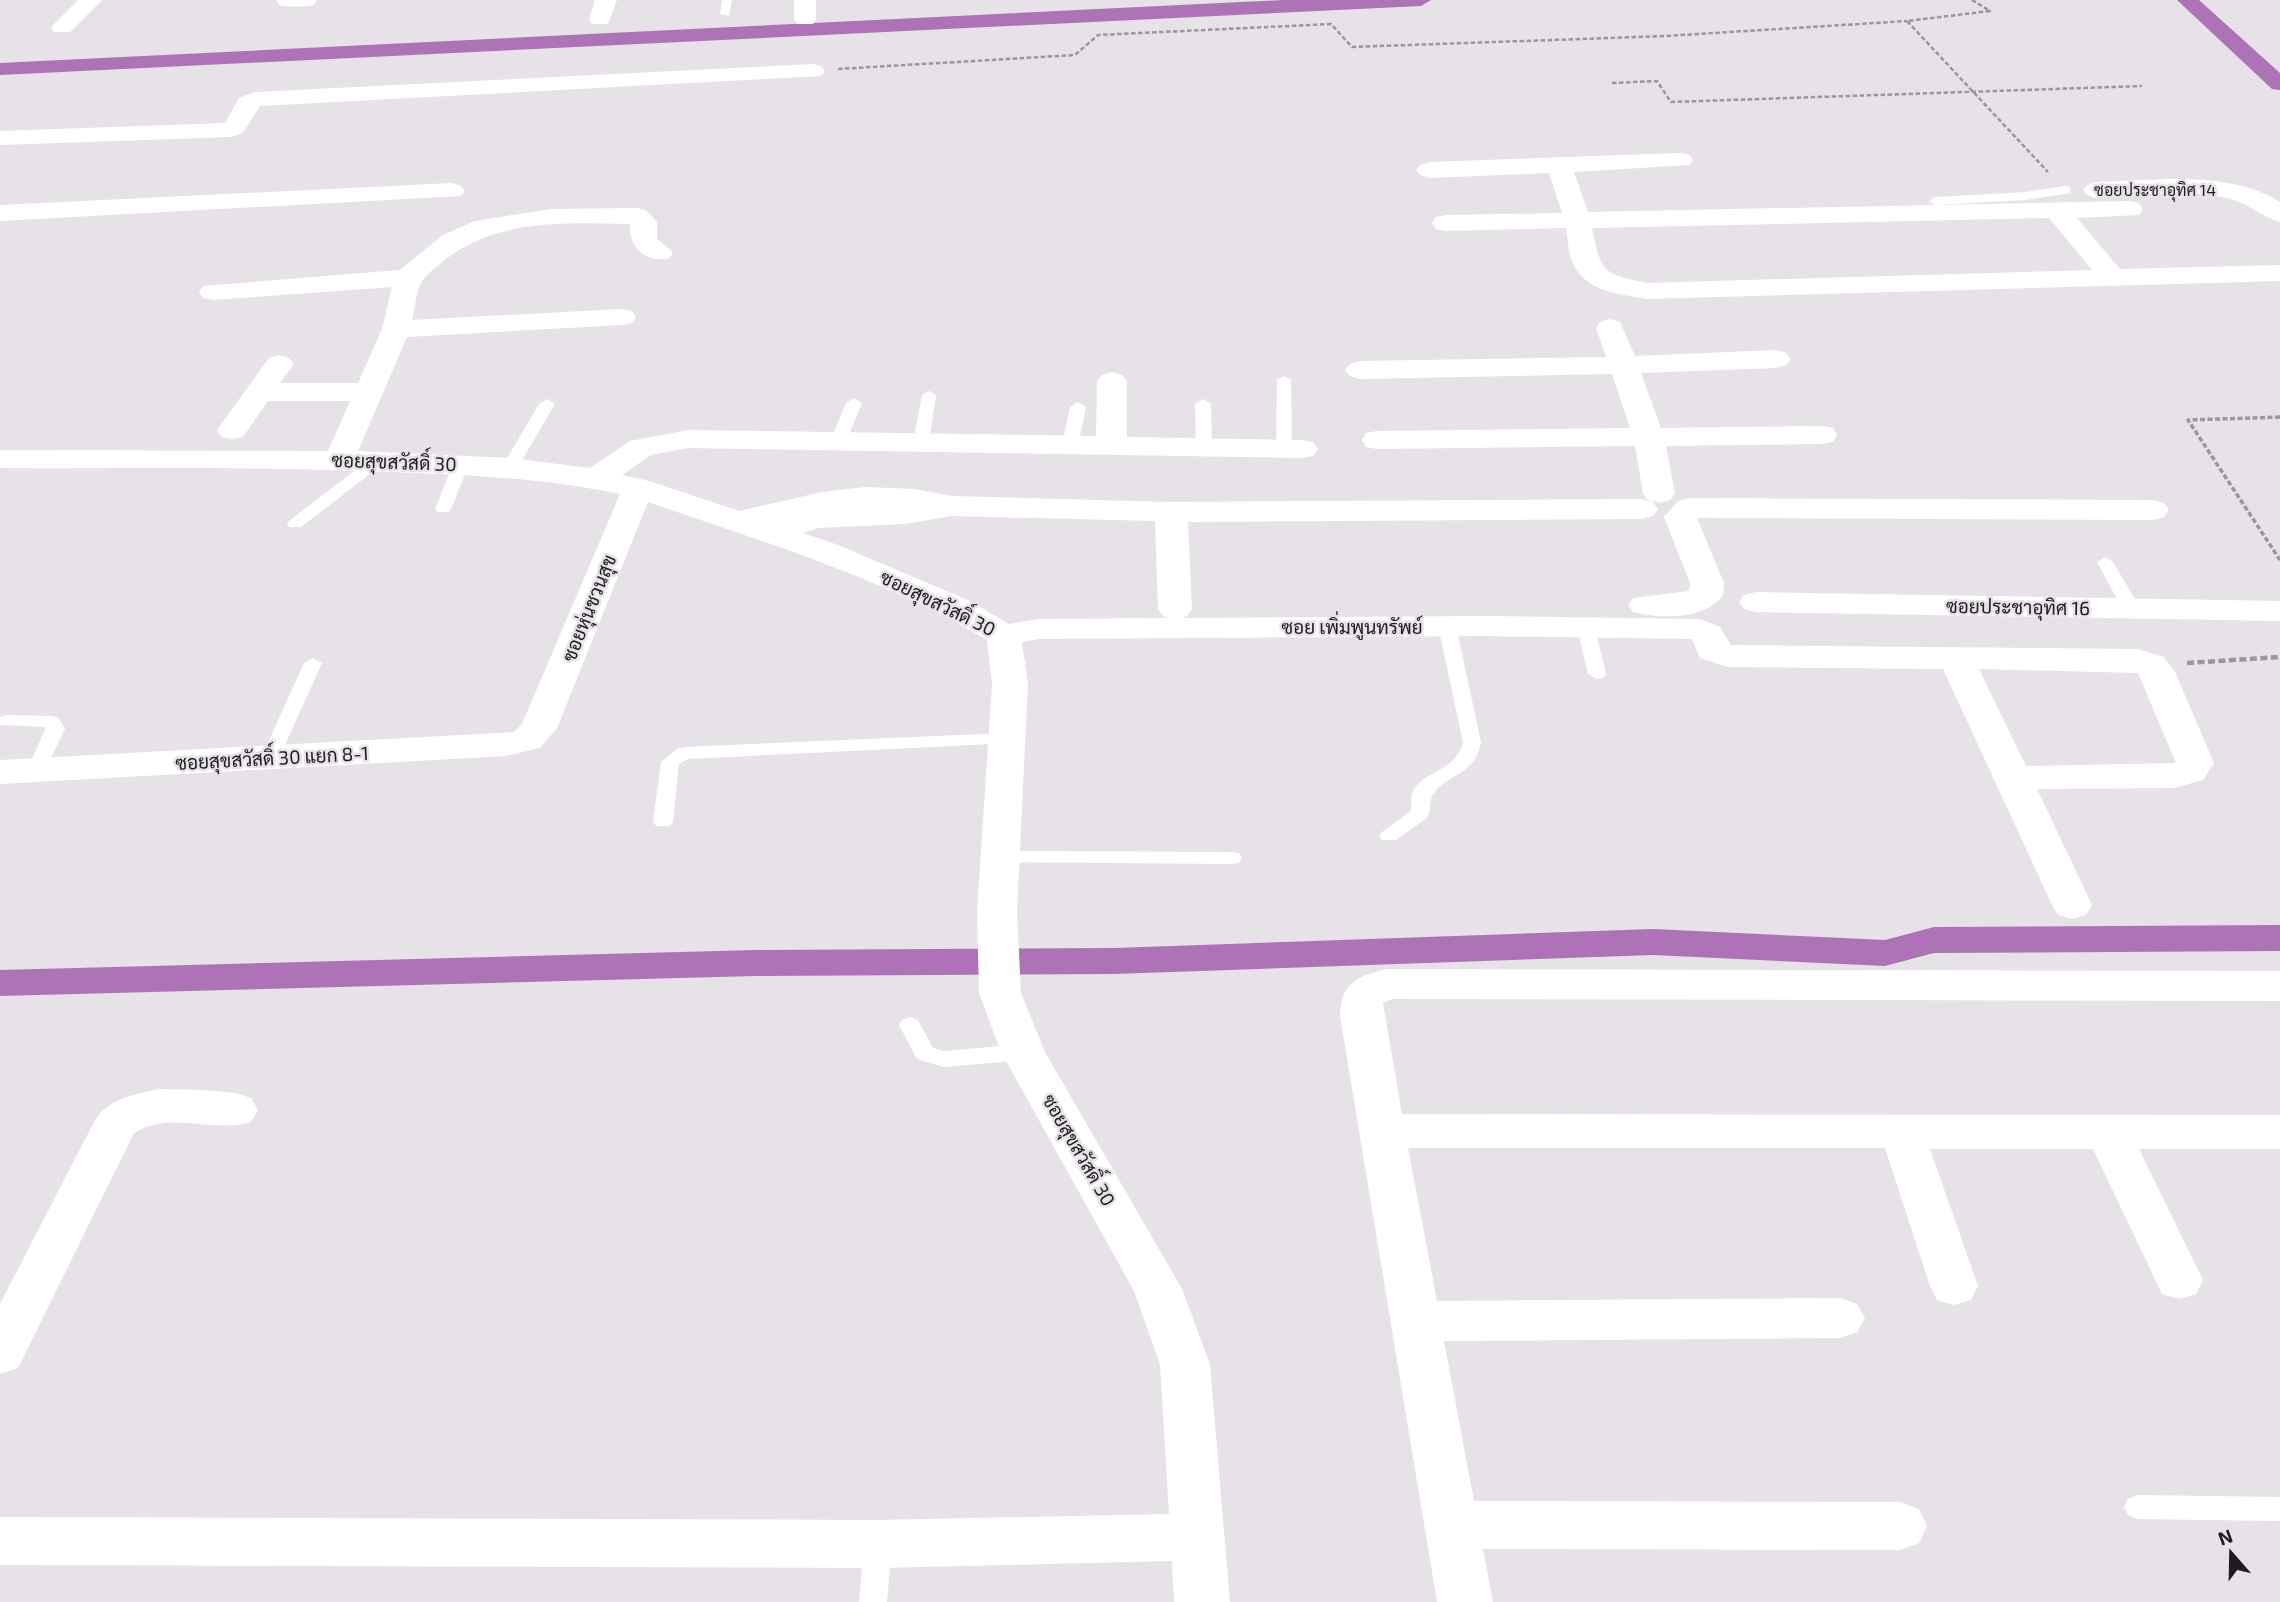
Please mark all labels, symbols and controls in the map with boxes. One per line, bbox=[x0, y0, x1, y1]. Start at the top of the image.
street label: ซอยประชาอุทิศ 14 bbox=[2094, 180, 2216, 202]
street label: ซอยสุขสวัสดิ์ 30 bbox=[331, 442, 457, 477]
street label: ซอยหุ่นชวนสุข bbox=[557, 551, 622, 666]
street label: ซอยสุขสวัสดิ์ 30 bbox=[876, 559, 1002, 642]
street label: ซอยประชาอุทิศ 16 bbox=[1946, 594, 2090, 621]
street label: ซอย เพิ่มพูนทรัพย์ bbox=[1281, 611, 1423, 641]
street label: ซอยสุขสวัสดิ์ 30 แยก 8-1 bbox=[174, 735, 369, 776]
street label: ซอยสุขสวัสดิ์ 30 bbox=[1036, 1087, 1126, 1211]
north arrow bbox=[2196, 1518, 2266, 1588]
text: N bbox=[2215, 1523, 2235, 1550]

